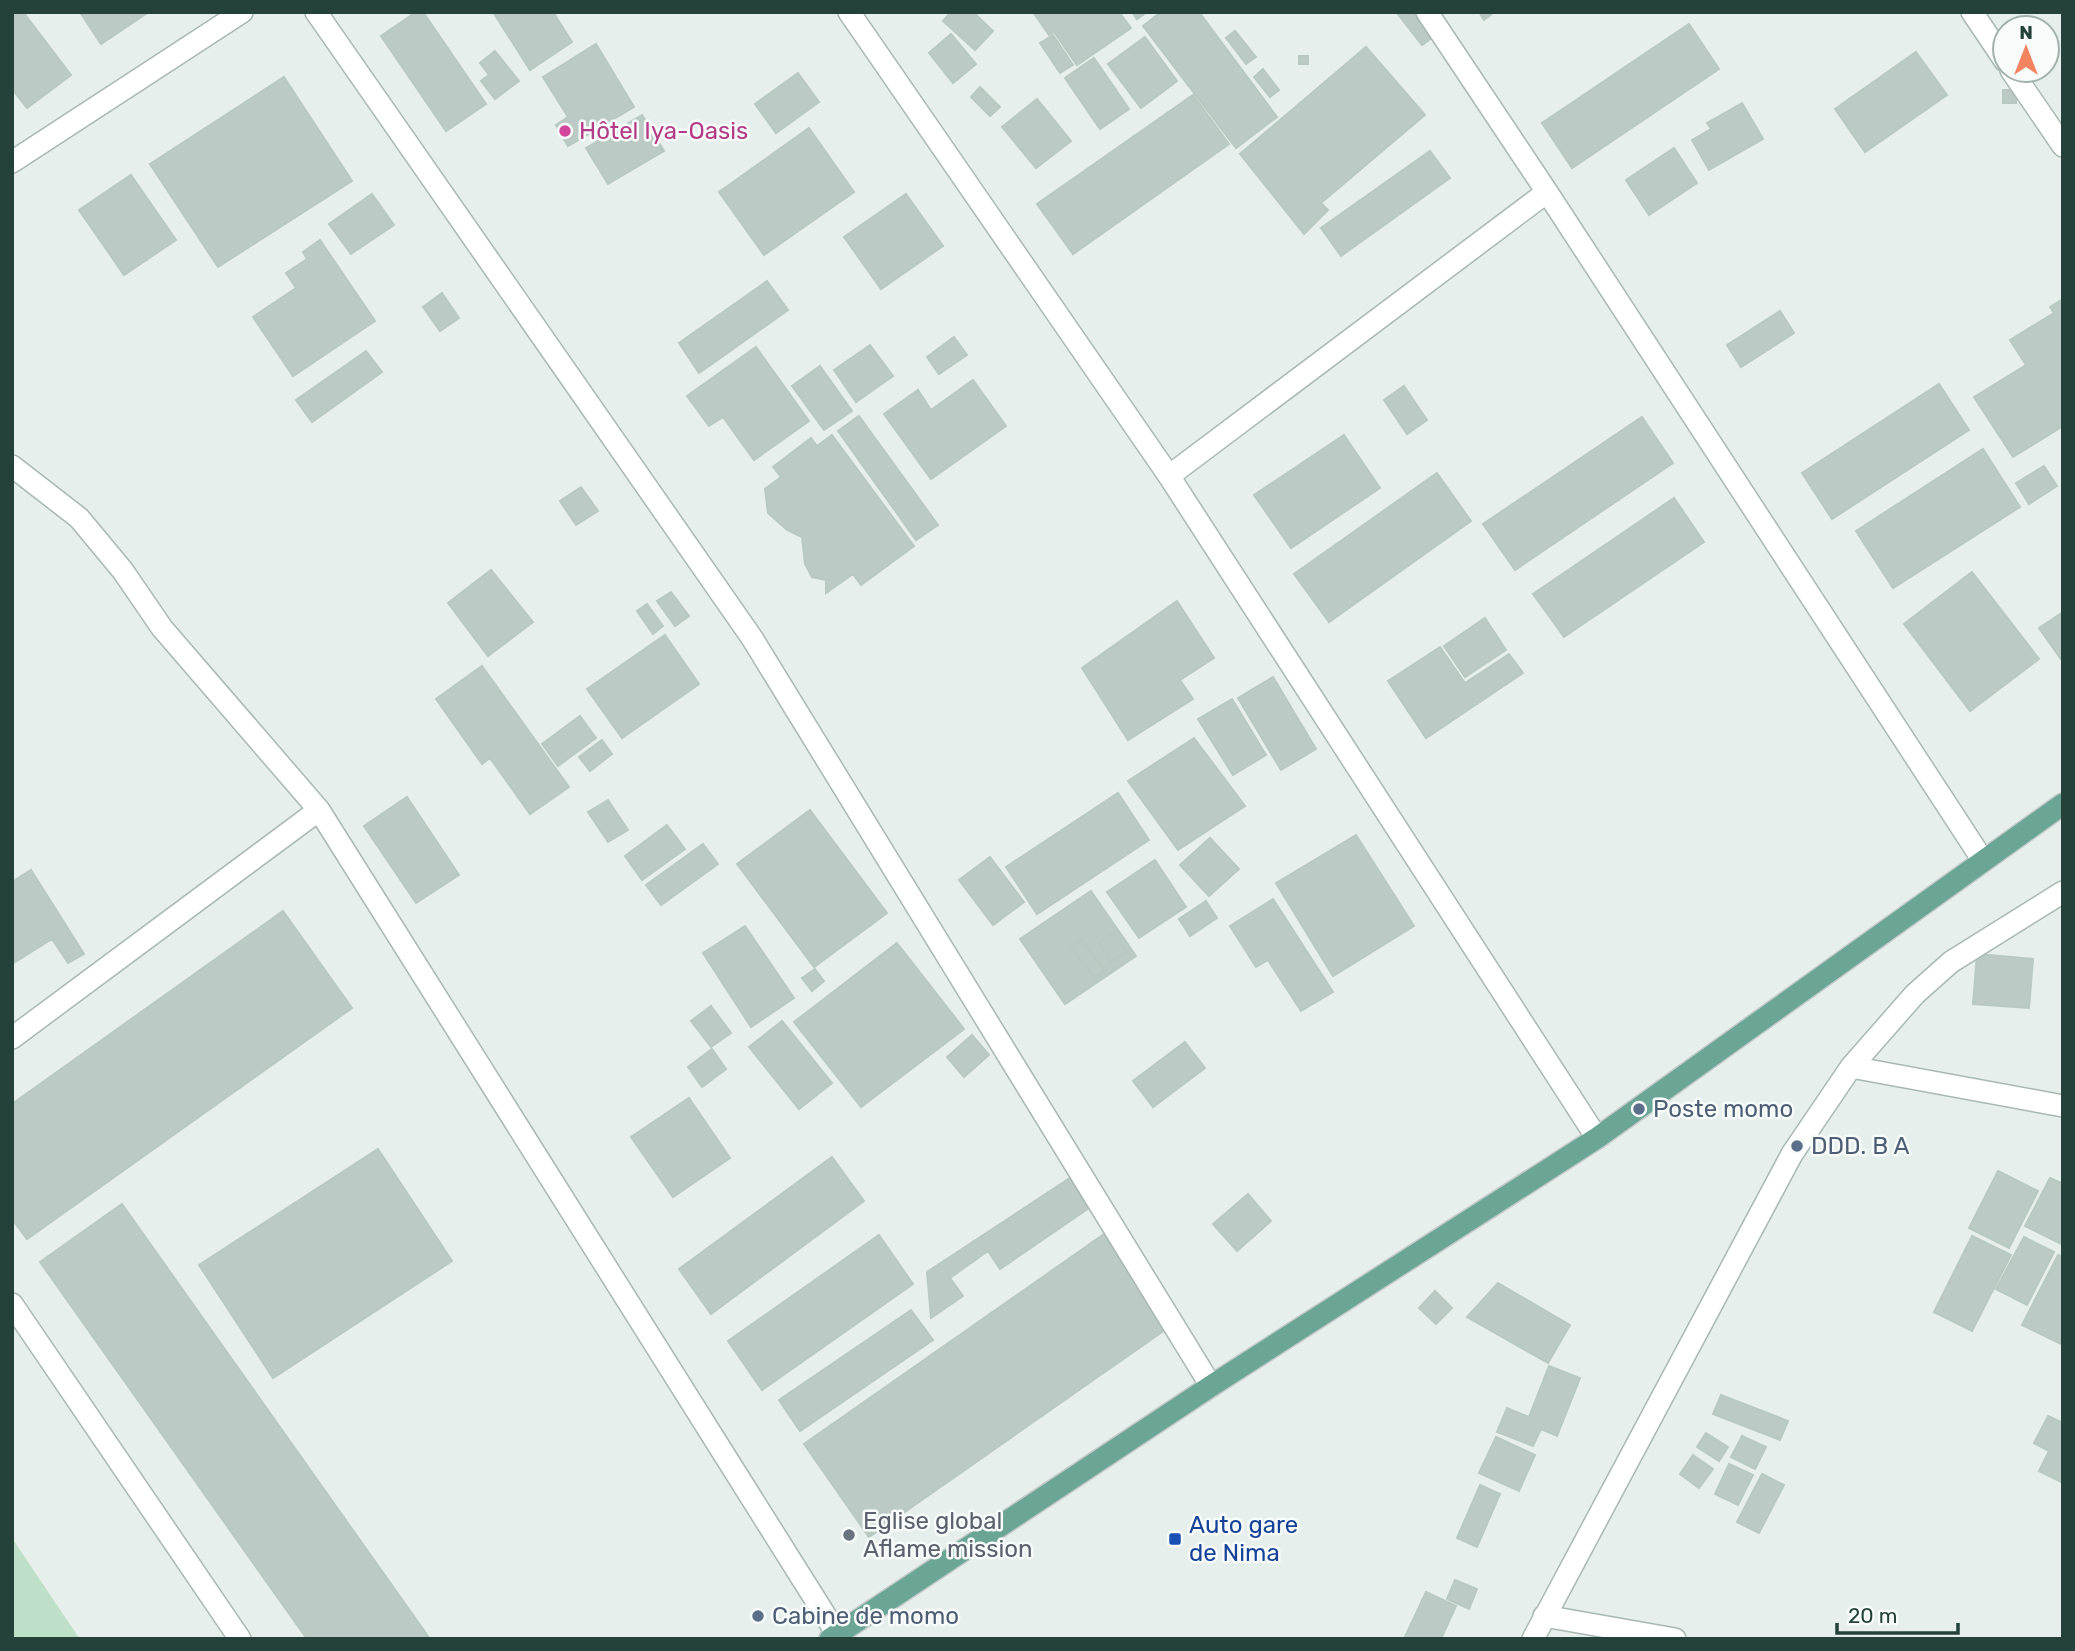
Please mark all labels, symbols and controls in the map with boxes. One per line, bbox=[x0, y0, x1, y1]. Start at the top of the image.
north arrow bbox=[1991, 14, 2061, 84]
text: N bbox=[2019, 21, 2033, 44]
place label: Hôtel Iya-Oasis bbox=[579, 117, 748, 145]
marker: Hôtel Iya-Oasis bbox=[557, 123, 573, 139]
place label: Poste momo bbox=[1653, 1095, 1793, 1123]
marker: Poste momo bbox=[1631, 1101, 1647, 1117]
place label: DDD. B A bbox=[1811, 1132, 1910, 1160]
marker: DDD. B A bbox=[1789, 1138, 1805, 1154]
place label: Eglise global Aflame mission bbox=[863, 1507, 1033, 1563]
place label: Auto gare de Nima bbox=[1189, 1511, 1298, 1567]
marker: Eglise global Aflame mission bbox=[841, 1527, 857, 1543]
marker: Auto gare de Nima bbox=[1167, 1531, 1183, 1547]
scale bar bbox=[1837, 1592, 1958, 1636]
place label: Cabine de momo bbox=[772, 1602, 959, 1630]
text: 20 m bbox=[1848, 1603, 1897, 1628]
marker: Cabine de momo bbox=[750, 1608, 766, 1624]

